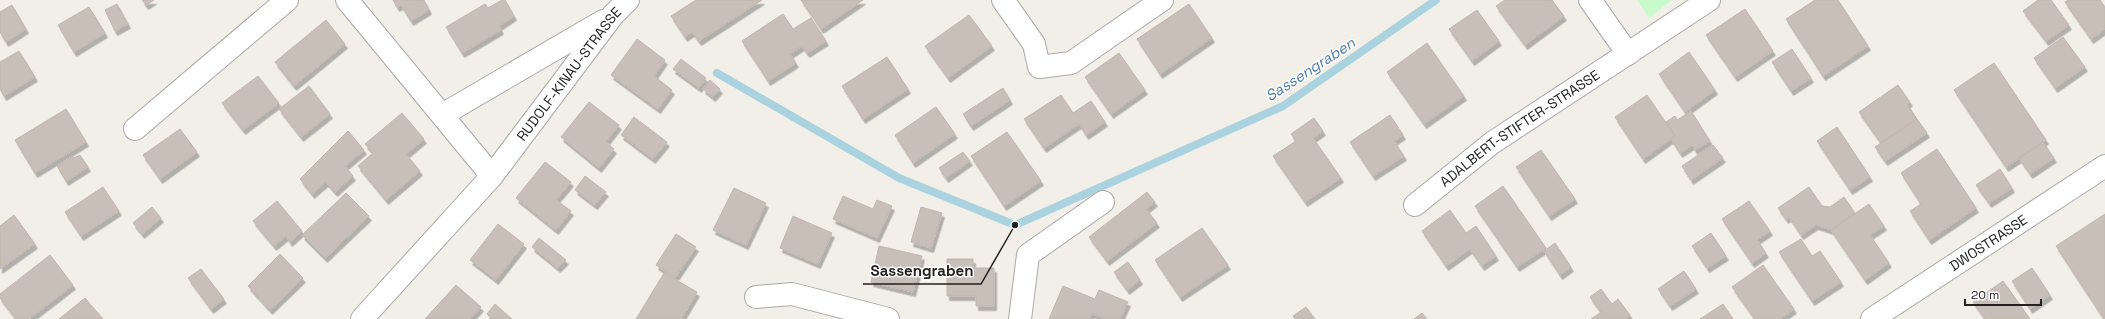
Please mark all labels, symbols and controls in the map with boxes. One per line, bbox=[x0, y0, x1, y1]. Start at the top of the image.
street label: RUDOLF-KINAU-STRASSE bbox=[513, 3, 625, 144]
water label: Sassengraben bbox=[1262, 33, 1359, 105]
street label: ADALBERT-STIFTER-STRASSE bbox=[1436, 66, 1603, 191]
street label: DWOSTRASSE bbox=[1946, 210, 2031, 275]
callout: Sassengraben bbox=[863, 257, 981, 284]
text: Sassengraben bbox=[871, 261, 973, 280]
scale bar bbox=[1965, 281, 2041, 307]
text: 20 m bbox=[1971, 287, 1999, 303]

